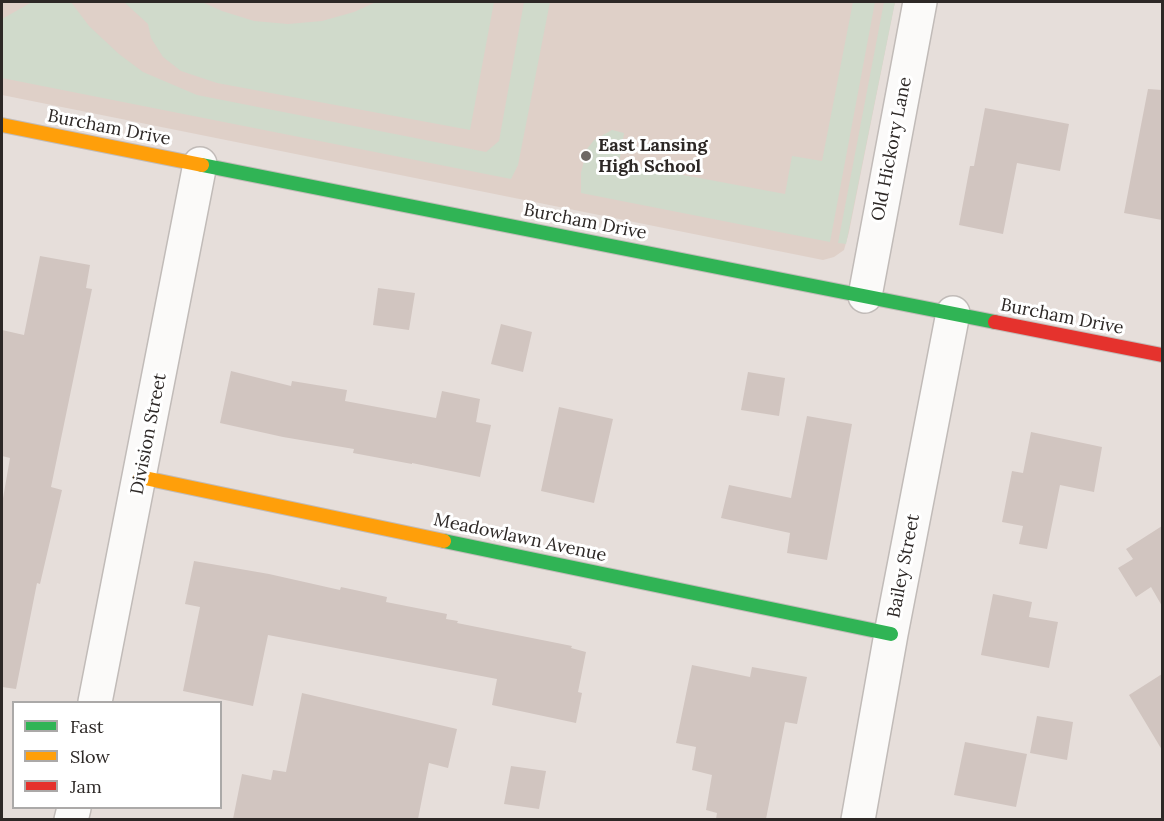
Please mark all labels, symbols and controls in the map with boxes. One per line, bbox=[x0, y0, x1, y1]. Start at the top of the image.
street label: Old Hickory Lane bbox=[867, 75, 917, 223]
street label: Burcham Drive bbox=[46, 105, 172, 151]
place label: East Lansing High School bbox=[598, 135, 707, 178]
marker: East Lansing High School bbox=[579, 149, 593, 163]
street label: Burcham Drive bbox=[522, 199, 648, 245]
street label: Burcham Drive bbox=[999, 294, 1125, 340]
street label: Division Street bbox=[127, 371, 171, 497]
street label: Meadowlawn Avenue bbox=[432, 509, 608, 567]
street label: Bailey Street bbox=[883, 512, 925, 620]
legend bbox=[12, 701, 222, 809]
text: Fast bbox=[70, 715, 104, 738]
text: Slow bbox=[70, 745, 110, 768]
text: Jam bbox=[70, 775, 102, 798]

